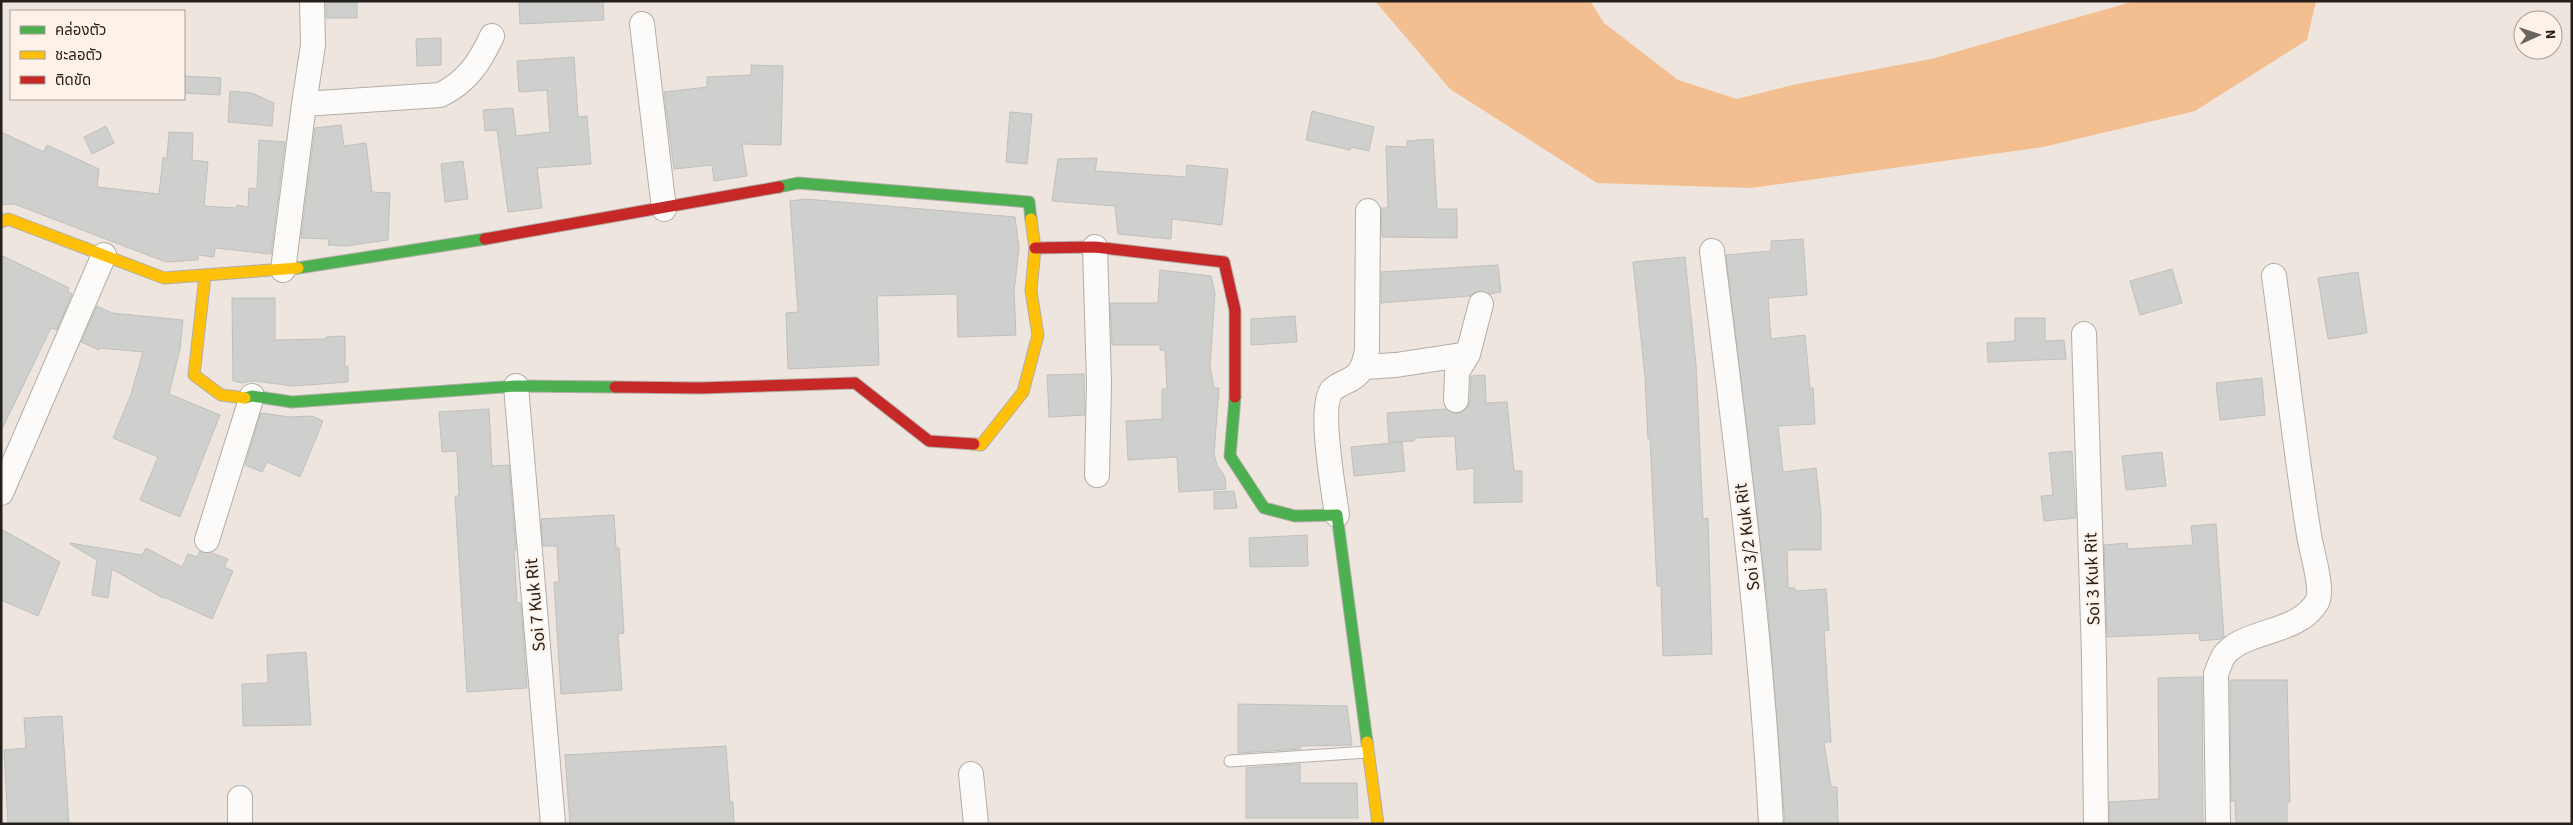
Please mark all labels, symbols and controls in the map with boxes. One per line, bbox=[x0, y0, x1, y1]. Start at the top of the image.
legend bbox=[10, 10, 185, 100]
north arrow bbox=[2513, 10, 2563, 60]
text: คล่องตัว bbox=[55, 20, 106, 41]
text: N bbox=[2540, 29, 2560, 40]
text: ชะลอตัว bbox=[55, 45, 102, 66]
text: ติดขัด bbox=[55, 70, 91, 91]
street label: Soi 3/2 Kuk Rit bbox=[1728, 482, 1767, 592]
street label: Soi 3 Kuk Rit bbox=[2078, 532, 2107, 626]
street label: Soi 7 Kuk Rit bbox=[519, 557, 552, 652]

